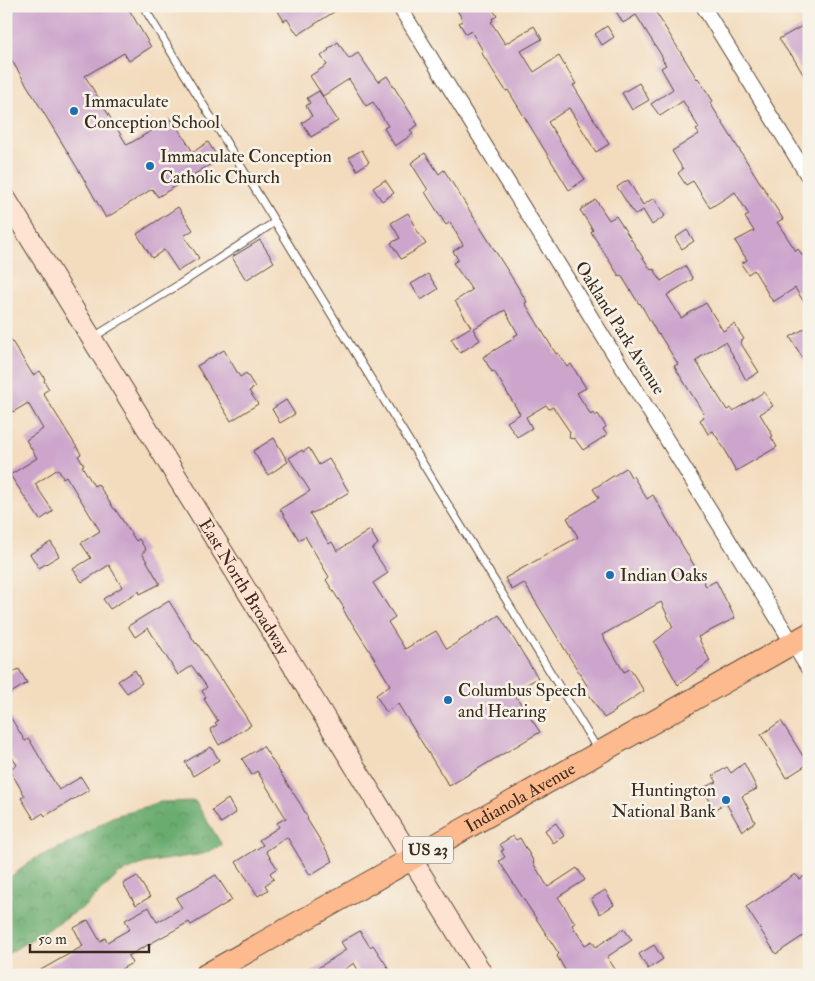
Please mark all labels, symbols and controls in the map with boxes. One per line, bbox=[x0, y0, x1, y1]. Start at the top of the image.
place label: Immaculate Conception School bbox=[84, 90, 220, 134]
marker: Immaculate Conception School bbox=[68, 105, 80, 117]
place label: Immaculate Conception Catholic Church bbox=[160, 145, 332, 189]
marker: Immaculate Conception Catholic Church bbox=[144, 160, 156, 172]
street label: Oakland Park Avenue bbox=[570, 257, 671, 399]
street label: East North Broadway bbox=[194, 514, 295, 660]
place label: Indian Oaks bbox=[620, 564, 707, 587]
marker: Indian Oaks bbox=[604, 569, 616, 581]
place label: Columbus Speech and Hearing bbox=[458, 679, 587, 723]
marker: Columbus Speech and Hearing bbox=[442, 694, 454, 706]
street label: Indianola Avenue bbox=[461, 757, 580, 838]
place label: Huntington National Bank bbox=[612, 779, 716, 823]
marker: Huntington National Bank bbox=[720, 794, 732, 806]
road number: US 23 bbox=[403, 836, 453, 864]
scale bar bbox=[30, 921, 149, 953]
text: 50 m bbox=[38, 930, 67, 949]

